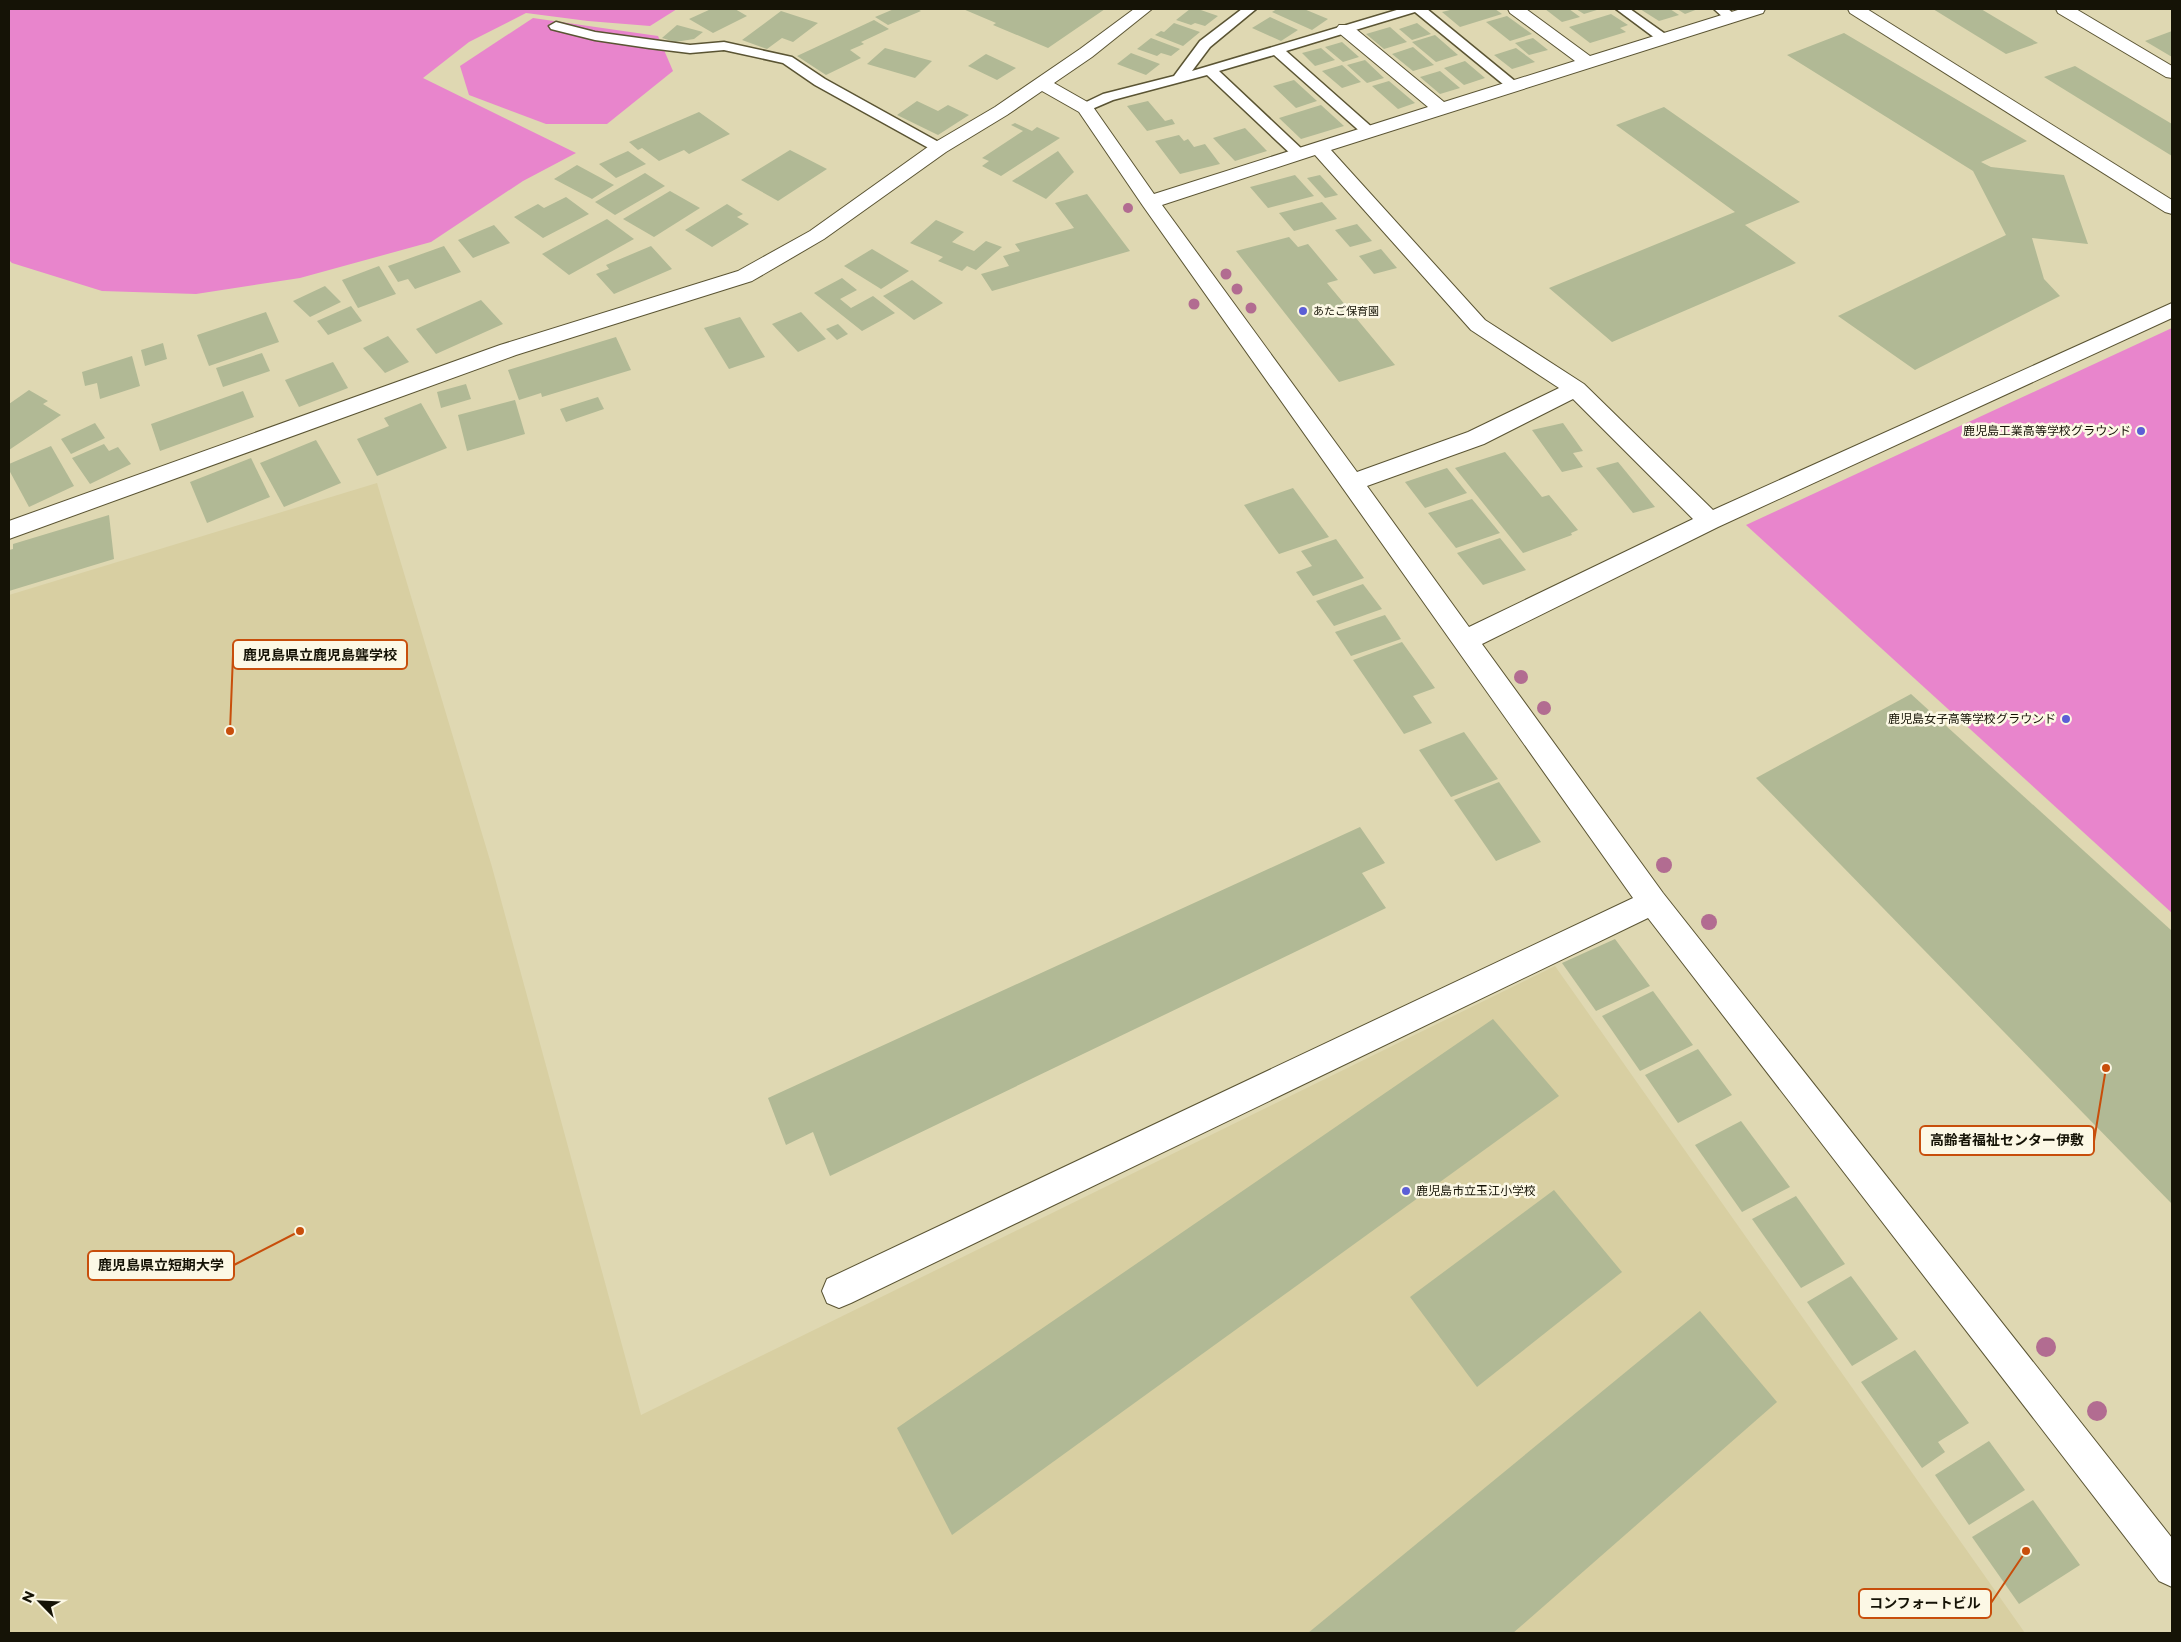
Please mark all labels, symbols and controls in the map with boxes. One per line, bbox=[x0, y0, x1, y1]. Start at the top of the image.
place label: あたご保育園 bbox=[1313, 304, 1379, 318]
marker: あたご保育園 bbox=[1297, 305, 1309, 317]
place label: 鹿児島工業高等学校グラウンド bbox=[1963, 423, 2131, 438]
marker: 鹿児島工業高等学校グラウンド bbox=[2135, 425, 2147, 437]
callout: 鹿児島県立鹿児島聾学校 bbox=[233, 640, 407, 669]
text: 鹿児島県立鹿児島聾学校 bbox=[243, 646, 397, 664]
place label: 鹿児島女子高等学校グラウンド bbox=[1888, 711, 2056, 726]
marker: 鹿児島女子高等学校グラウンド bbox=[2060, 713, 2072, 725]
callout: 高齢者福祉センター伊敷 bbox=[1920, 1126, 2094, 1155]
text: 高齢者福祉センター伊敷 bbox=[1930, 1131, 2084, 1149]
place label: 鹿児島市立玉江小学校 bbox=[1416, 1183, 1536, 1198]
marker: 鹿児島市立玉江小学校 bbox=[1400, 1185, 1412, 1197]
callout: 鹿児島県立短期大学 bbox=[88, 1251, 234, 1280]
text: 鹿児島県立短期大学 bbox=[98, 1256, 224, 1274]
north arrow bbox=[15, 1577, 65, 1627]
text: N bbox=[18, 1588, 39, 1606]
callout: コンフォートビル bbox=[1859, 1589, 1991, 1618]
text: コンフォートビル bbox=[1869, 1594, 1981, 1612]

